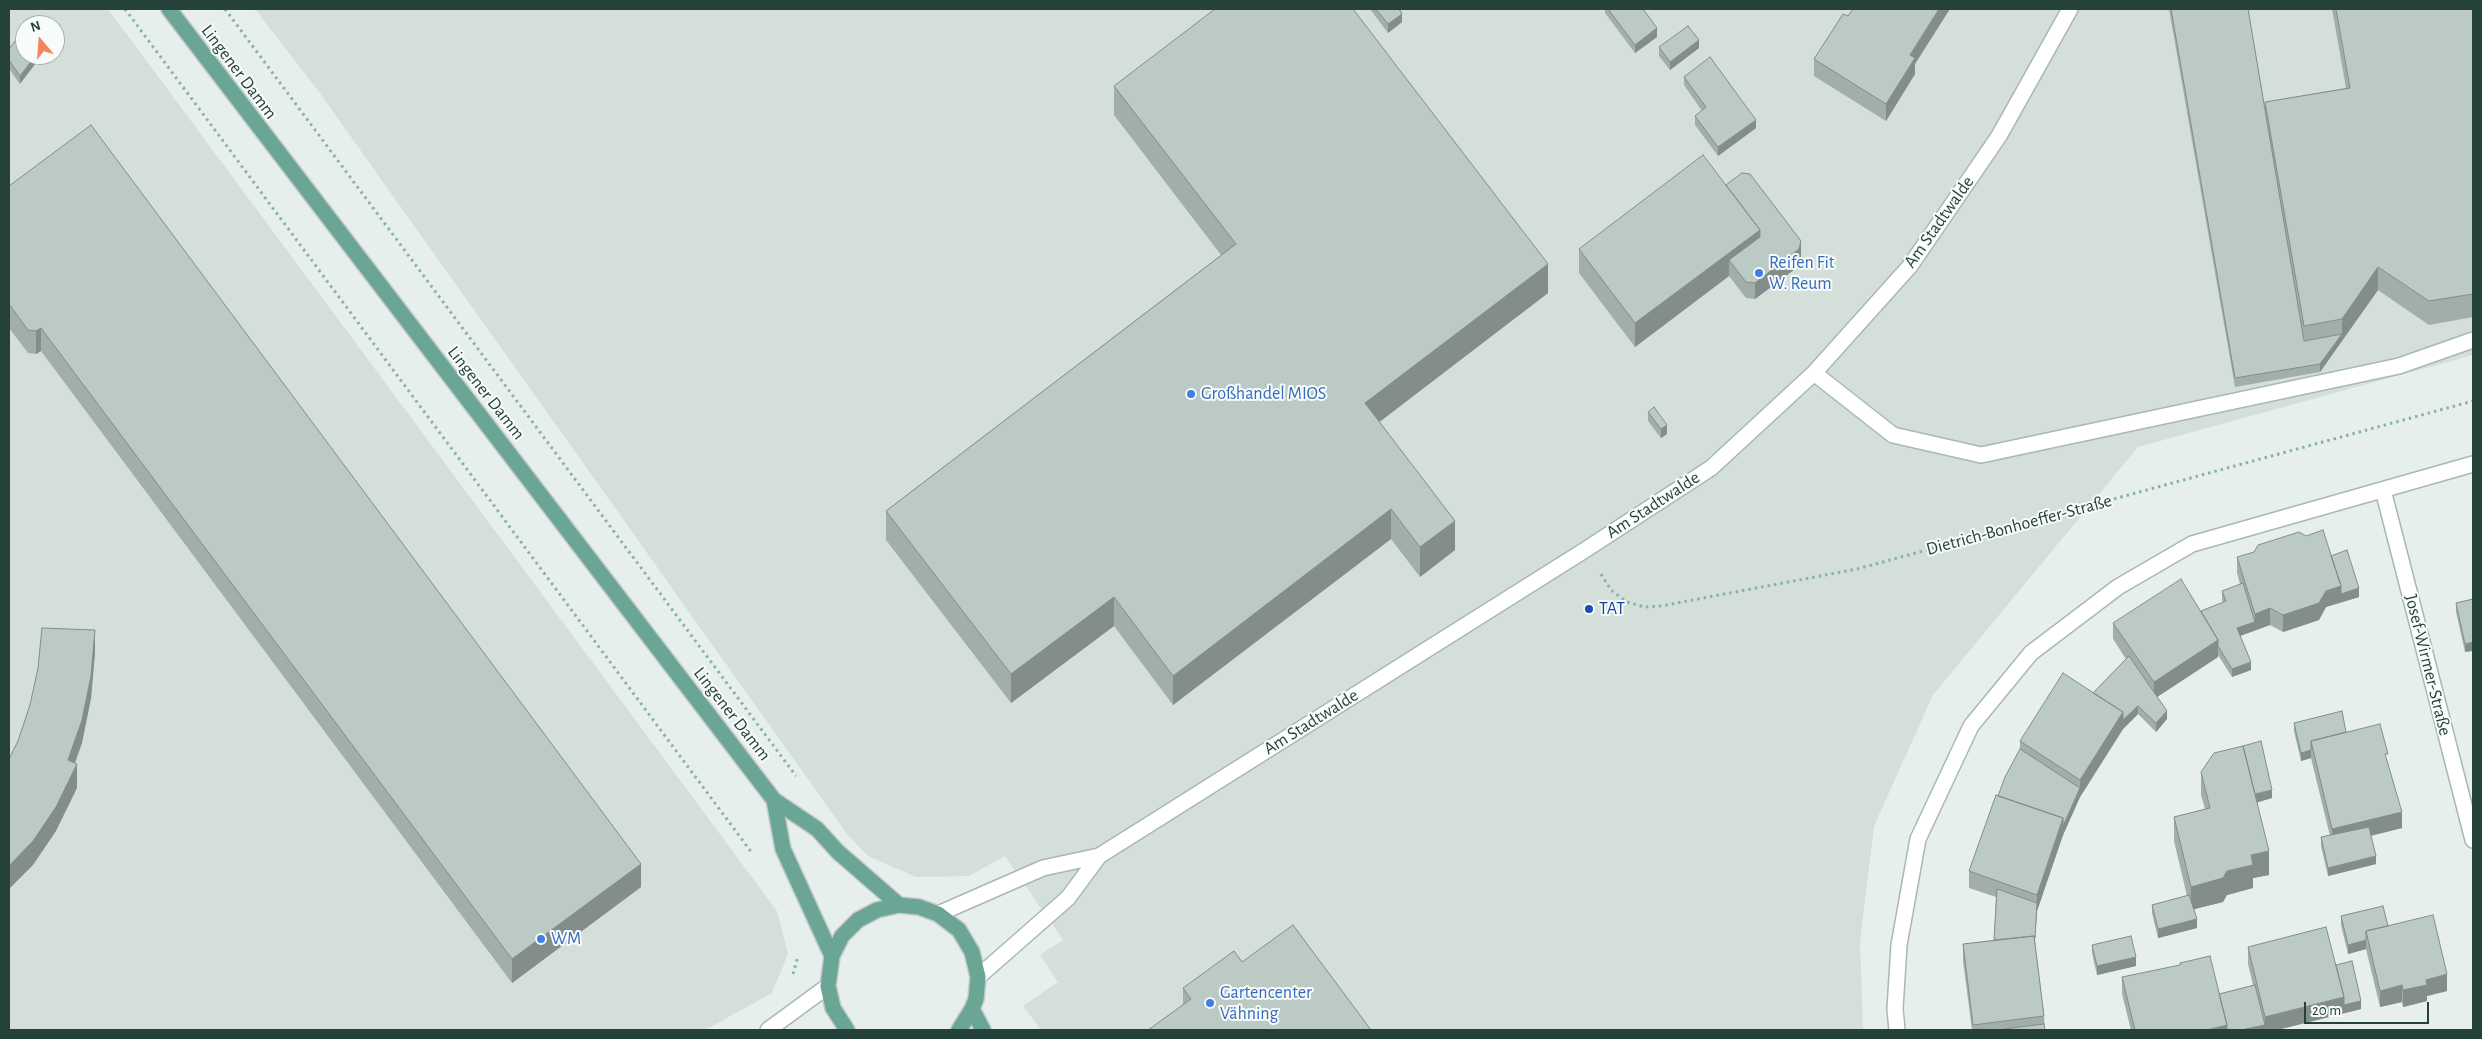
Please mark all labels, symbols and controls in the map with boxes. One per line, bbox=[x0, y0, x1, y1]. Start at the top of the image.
north arrow bbox=[15, 15, 65, 65]
text: N bbox=[29, 19, 42, 35]
street label: Lingener Damm bbox=[196, 20, 282, 124]
street label: Am Stadtwalde bbox=[1899, 172, 1979, 272]
place label: Reifen Fit W. Reum bbox=[1769, 252, 1835, 294]
marker: Reifen Fit W. Reum bbox=[1753, 267, 1765, 279]
street label: Lingener Damm bbox=[443, 342, 529, 444]
place label: Großhandel MIOS bbox=[1201, 383, 1326, 405]
marker: Großhandel MIOS bbox=[1185, 388, 1197, 400]
street label: Am Stadtwalde bbox=[1602, 467, 1704, 543]
street label: Dietrich-Bonhoeffer-Straße bbox=[1924, 490, 2114, 560]
street label: Josef-Wirmer-Straße bbox=[2400, 592, 2456, 738]
place label: TAT bbox=[1599, 598, 1625, 620]
marker: TAT bbox=[1583, 603, 1595, 615]
street label: Lingener Damm bbox=[689, 663, 775, 765]
street label: Am Stadtwalde bbox=[1260, 684, 1362, 760]
place label: WM bbox=[551, 928, 581, 950]
marker: WM bbox=[535, 933, 547, 945]
place label: Gartencenter Vähning bbox=[1220, 982, 1312, 1024]
scale bar bbox=[2307, 992, 2432, 1024]
marker: Gartencenter Vähning bbox=[1204, 997, 1216, 1009]
text: 20 m bbox=[2312, 1003, 2341, 1018]

